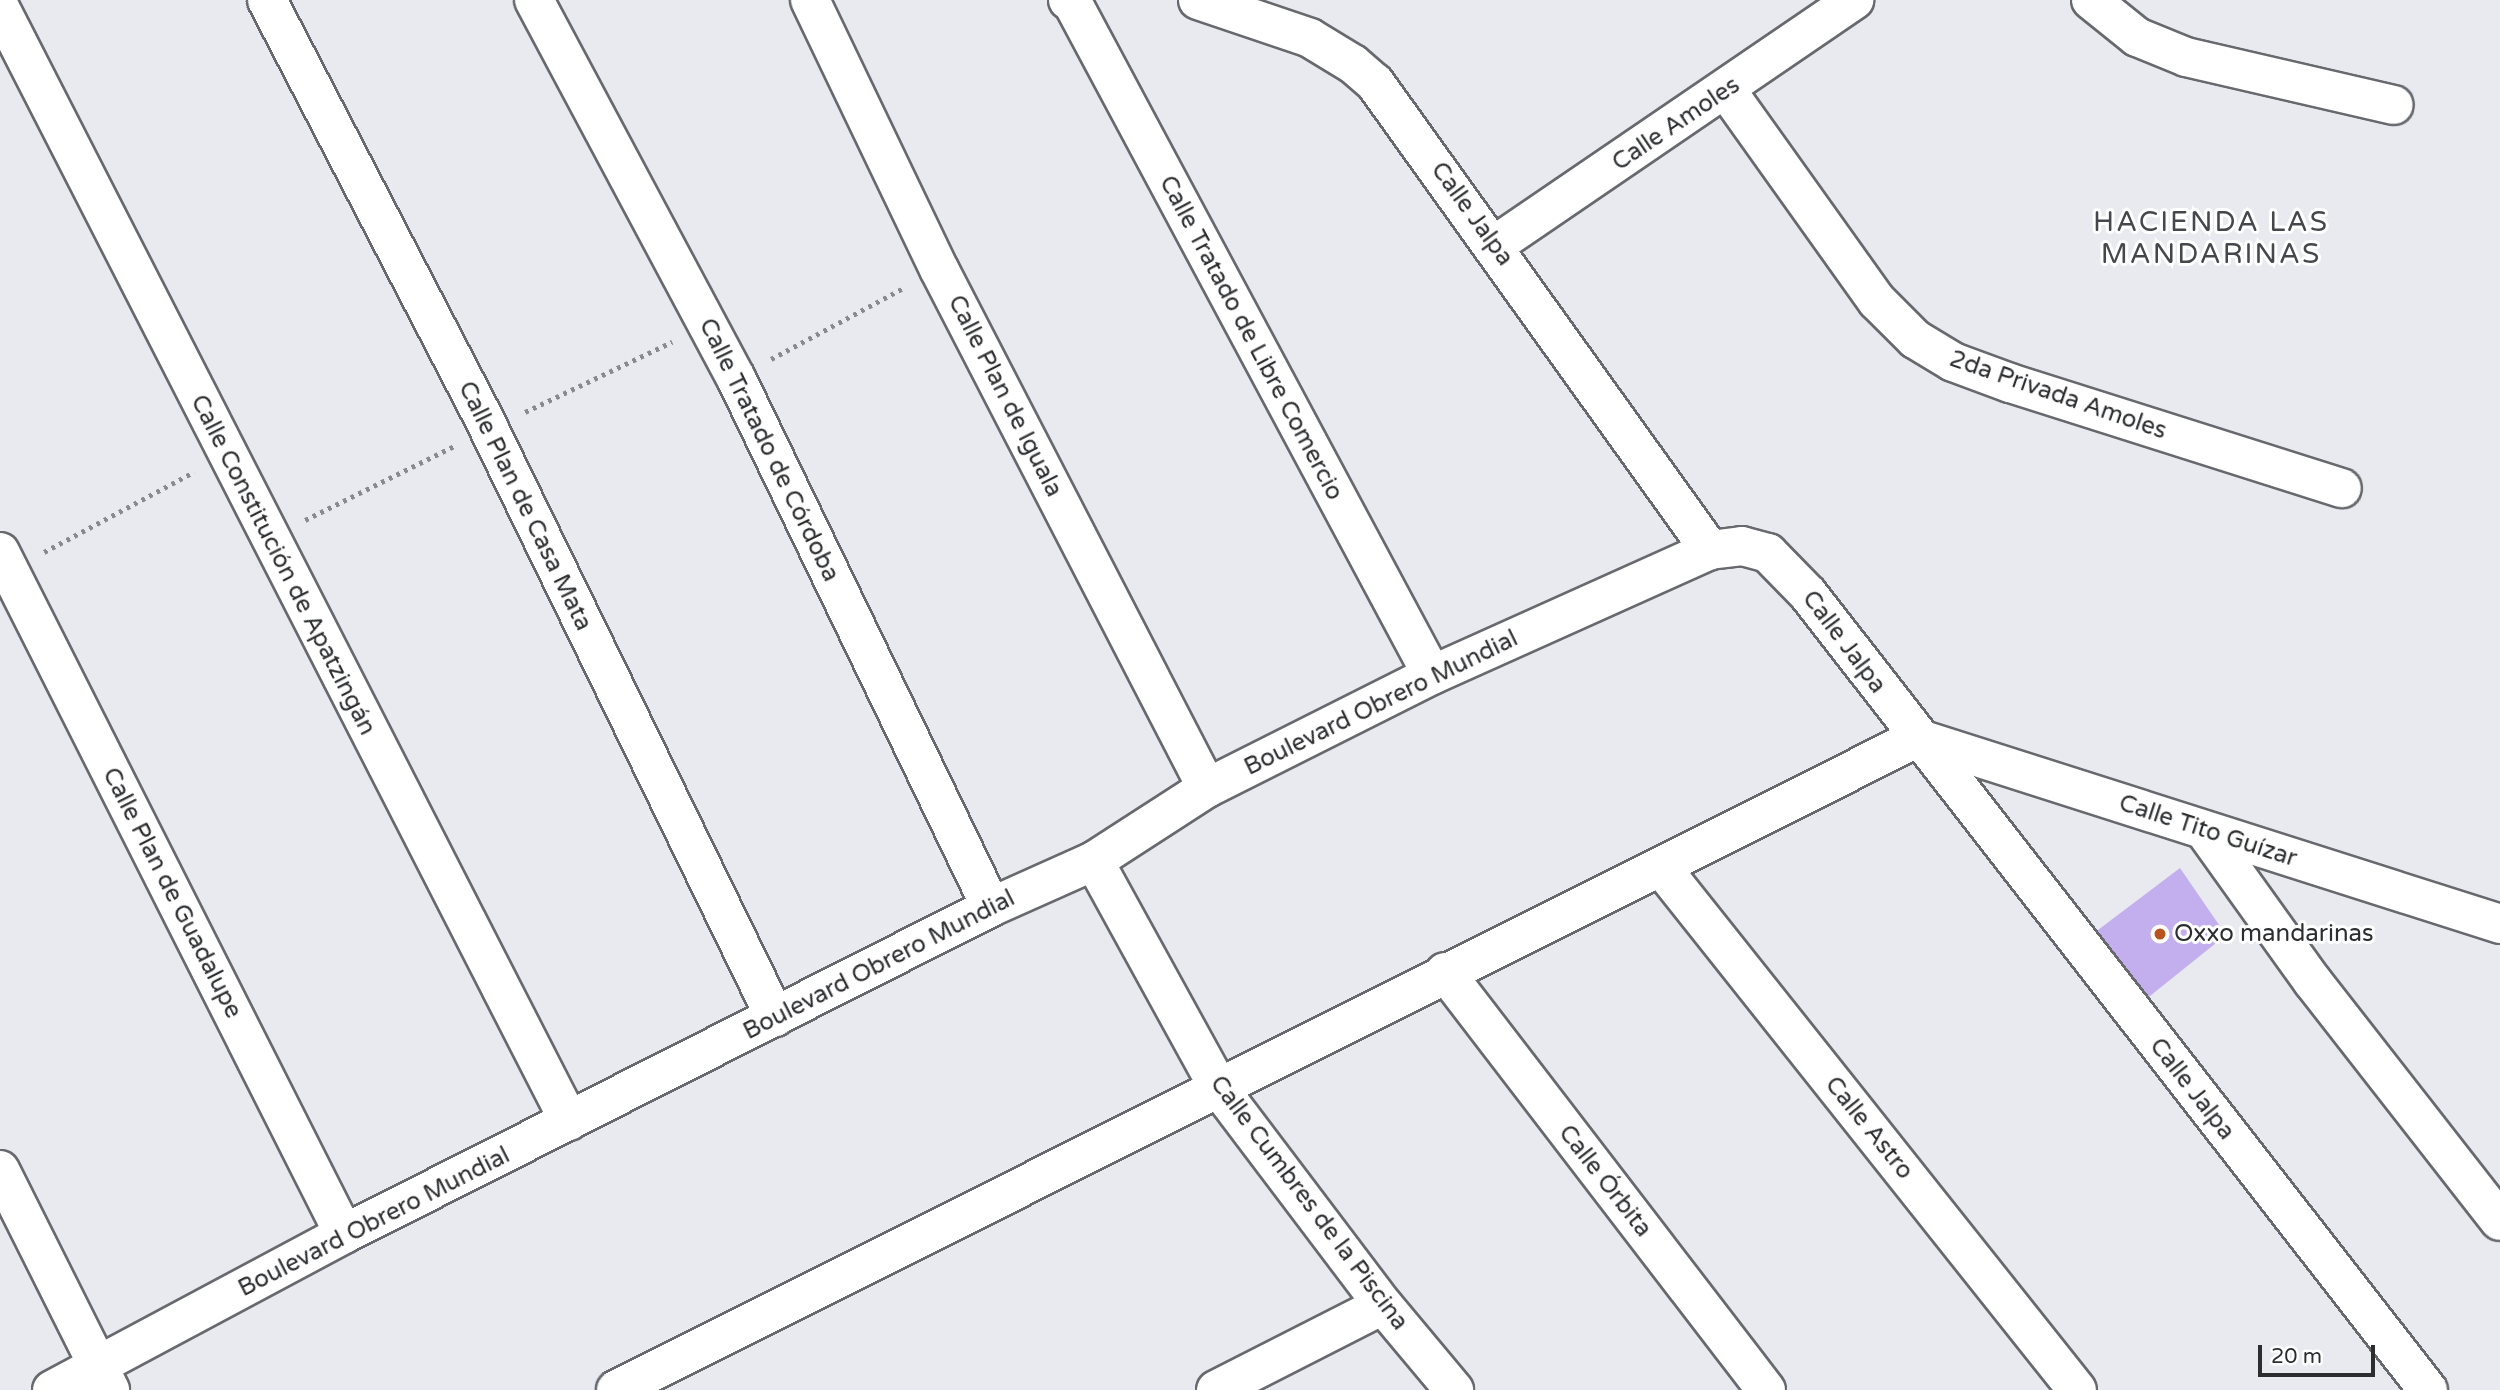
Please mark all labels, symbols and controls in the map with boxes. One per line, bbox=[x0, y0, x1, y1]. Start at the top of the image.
street label: Calle Amoles bbox=[1607, 71, 1745, 177]
street label: Calle Jalpa bbox=[1425, 156, 1519, 272]
street label: Calle Tratado de Libre Comercio bbox=[1153, 171, 1349, 505]
district label: HACIENDA LAS MANDARINAS bbox=[2095, 205, 2327, 271]
street label: Calle Plan de Iguala bbox=[942, 290, 1068, 502]
street label: Calle Tratado de Córdoba bbox=[693, 314, 845, 586]
street label: 2da Privada Amoles bbox=[1946, 344, 2170, 446]
street label: Calle Plan de Casa Mata bbox=[452, 377, 598, 635]
street label: Calle Constitución de Apatzingán bbox=[184, 390, 382, 740]
street label: Calle Jalpa bbox=[1796, 585, 1892, 699]
street label: Boulevard Obrero Mundial bbox=[1240, 624, 1522, 782]
street label: Calle Plan de Guadalupe bbox=[96, 763, 248, 1023]
street label: Calle Tito Guízar bbox=[2115, 789, 2301, 873]
street label: Boulevard Obrero Mundial bbox=[739, 884, 1019, 1046]
place label: Oxxo mandarinas bbox=[2174, 920, 2374, 948]
marker: Oxxo mandarinas bbox=[2152, 926, 2168, 942]
street label: Calle Jalpa bbox=[2143, 1032, 2241, 1146]
street label: Calle Cumbres de la Piscina bbox=[1204, 1070, 1414, 1336]
street label: Calle Astro bbox=[1819, 1071, 1919, 1185]
street label: Calle Órbita bbox=[1552, 1119, 1658, 1243]
street label: Boulevard Obrero Mundial bbox=[234, 1141, 514, 1303]
scale bar bbox=[2262, 1330, 2379, 1374]
text: 20 m bbox=[2271, 1344, 2322, 1369]

